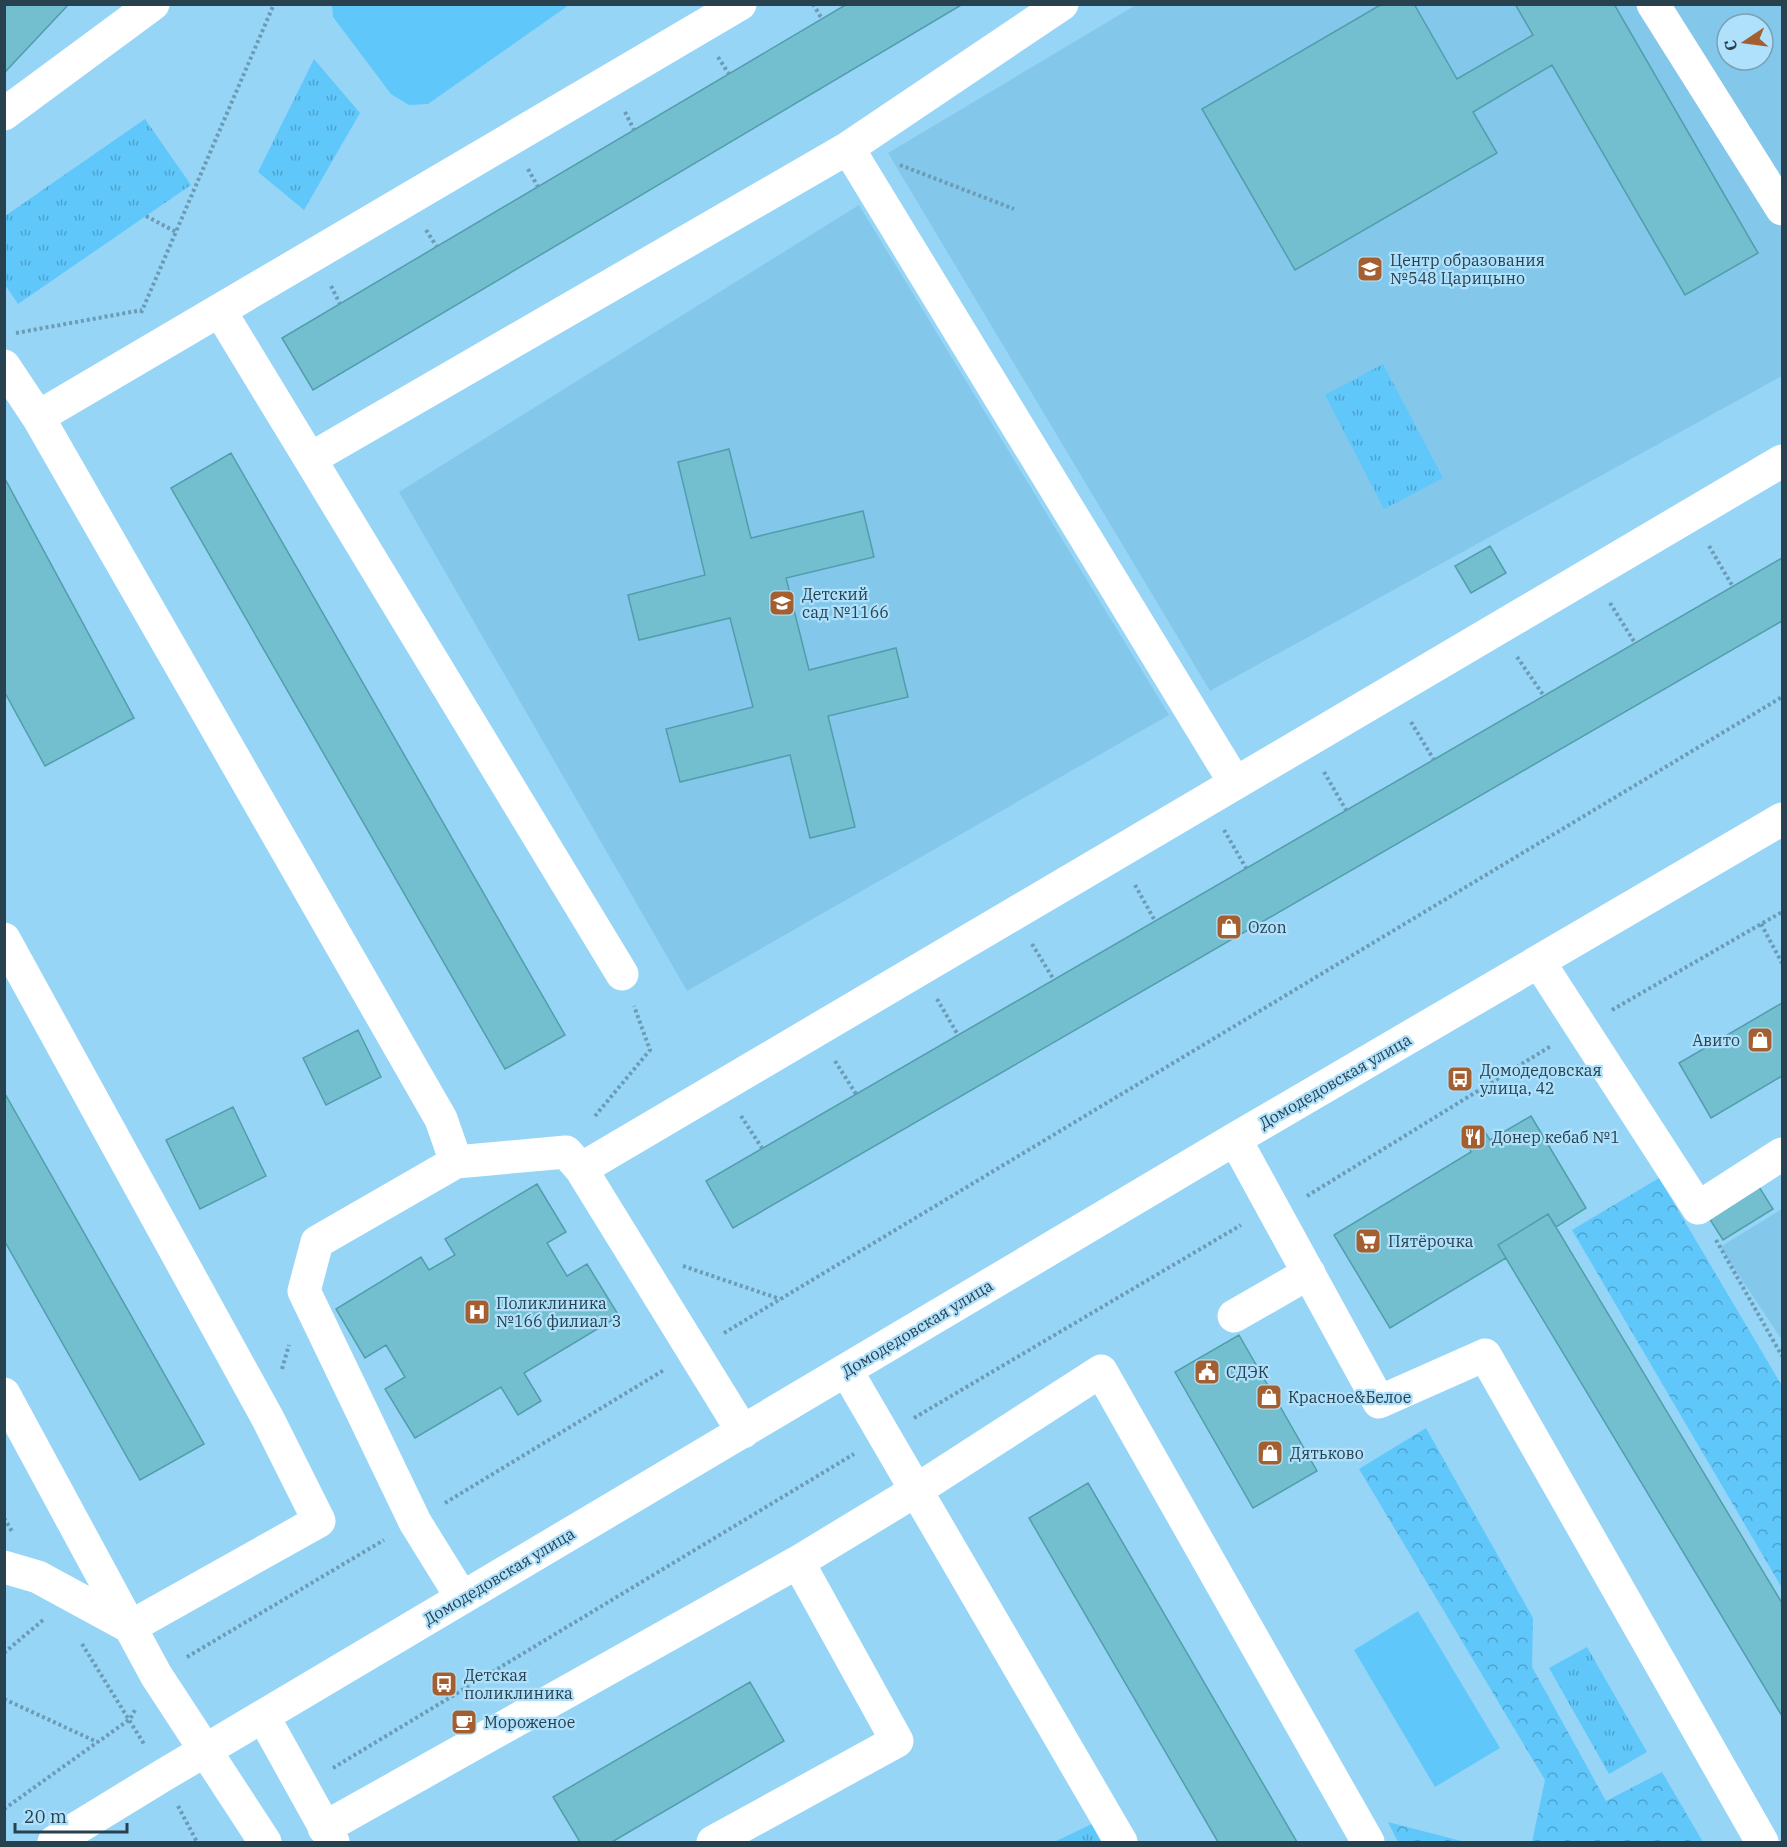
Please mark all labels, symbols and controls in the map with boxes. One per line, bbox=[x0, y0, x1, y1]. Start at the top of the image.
north arrow bbox=[1715, 12, 1775, 72]
text: С bbox=[1719, 38, 1741, 53]
place label: Центр образования №548 Царицыно bbox=[1390, 250, 1545, 288]
school or university icon: Центр образования №548 Царицыно bbox=[1355, 254, 1385, 284]
place label: Детский сад №1166 bbox=[802, 584, 889, 622]
school or university icon: Детский сад №1166 bbox=[767, 588, 797, 618]
shop icon: Ozon bbox=[1214, 912, 1244, 942]
place label: Ozon bbox=[1248, 917, 1287, 937]
shop icon: Авито bbox=[1745, 1025, 1775, 1055]
street label: Домодедовская улица bbox=[1255, 1029, 1415, 1133]
place label: Авито bbox=[1692, 1030, 1740, 1050]
place label: Домодедовская улица, 42 bbox=[1480, 1060, 1602, 1098]
bus stop icon: Домодедовская улица, 42 bbox=[1445, 1064, 1475, 1094]
restaurant icon: Донер кебаб №1 bbox=[1458, 1122, 1488, 1152]
place label: Донер кебаб №1 bbox=[1492, 1127, 1620, 1147]
supermarket icon: Пятёрочка bbox=[1353, 1226, 1383, 1256]
place label: Пятёрочка bbox=[1388, 1231, 1474, 1251]
street label: Домодедовская улица bbox=[838, 1275, 996, 1381]
place label: Поликлиника №166 филиал 3 bbox=[496, 1293, 621, 1331]
hospital icon: Поликлиника №166 филиал 3 bbox=[462, 1297, 492, 1327]
public building icon: СДЭК bbox=[1192, 1357, 1222, 1387]
place label: СДЭК bbox=[1226, 1362, 1269, 1382]
shop icon: Красное&Белое bbox=[1254, 1382, 1284, 1412]
place label: Красное&Белое bbox=[1288, 1387, 1411, 1407]
shop icon: Дятьково bbox=[1255, 1438, 1285, 1468]
place label: Дятьково bbox=[1290, 1443, 1364, 1463]
street label: Домодедовская улица bbox=[420, 1523, 578, 1629]
place label: Детская поликлиника bbox=[464, 1665, 573, 1703]
bus stop icon: Детская поликлиника bbox=[429, 1669, 459, 1699]
cafe icon: Мороженое bbox=[449, 1707, 479, 1737]
place label: Мороженое bbox=[484, 1712, 575, 1732]
scale bar bbox=[15, 1796, 128, 1834]
text: 20 m bbox=[24, 1805, 67, 1828]

